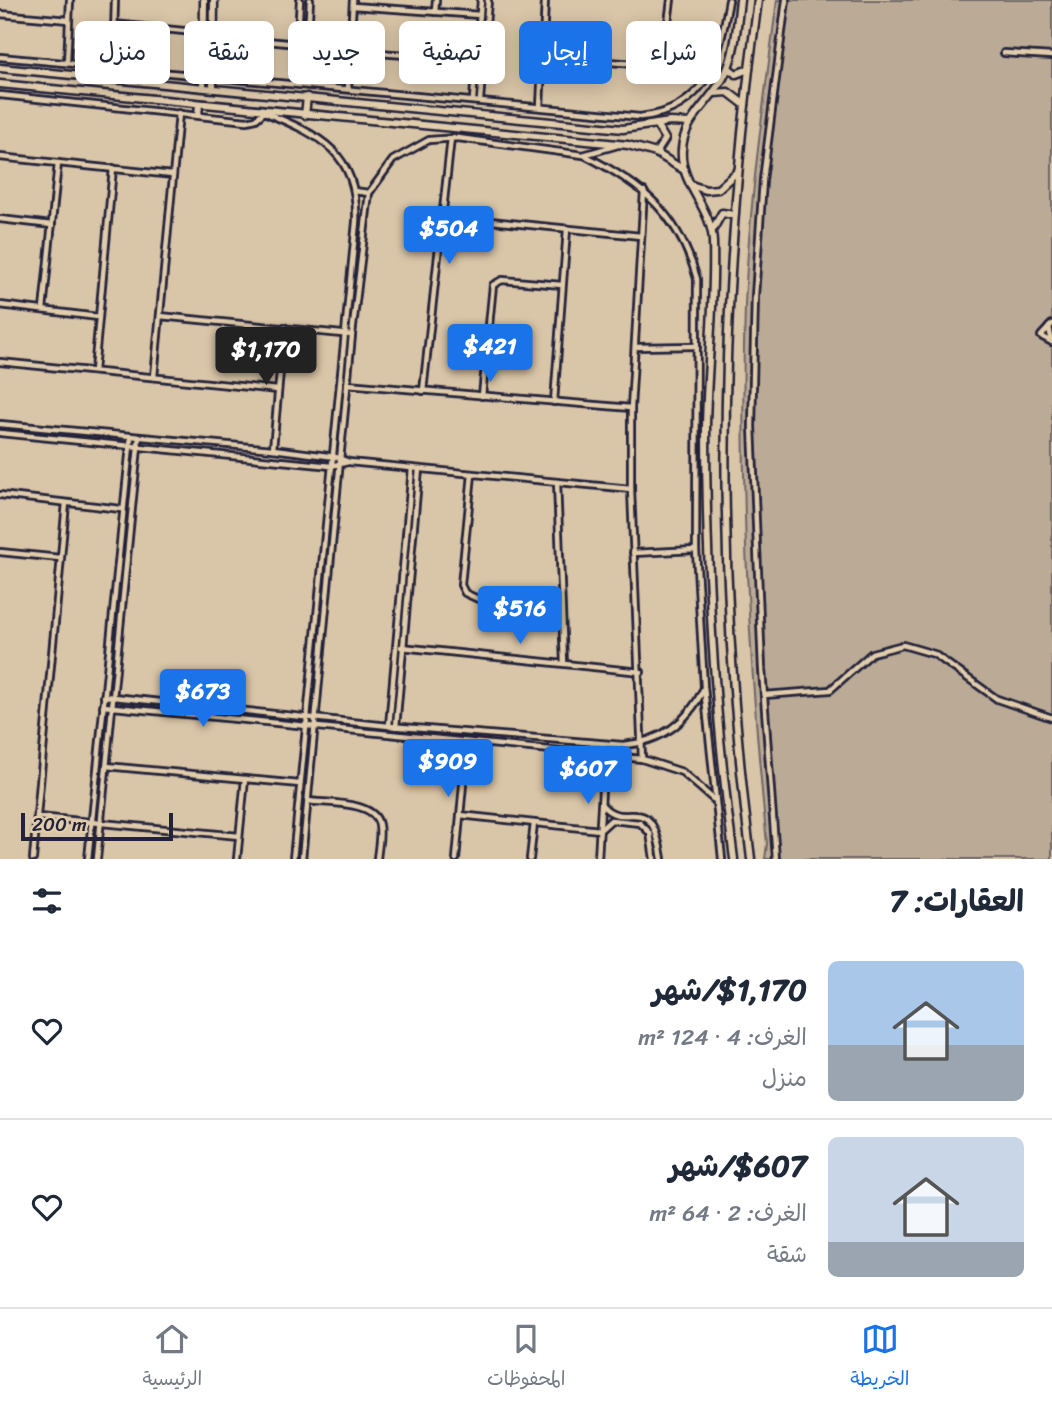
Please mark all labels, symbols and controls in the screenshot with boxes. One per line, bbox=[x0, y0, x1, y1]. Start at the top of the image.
chip: منزل bbox=[75, 21, 170, 84]
chip: شقة bbox=[184, 21, 274, 84]
chip: جديد bbox=[288, 21, 385, 84]
chip: تصفية bbox=[399, 21, 505, 84]
chip: إيجار bbox=[519, 21, 612, 84]
chip: شراء bbox=[626, 21, 721, 84]
pin: $504 bbox=[408, 206, 490, 266]
text: $504 bbox=[420, 208, 478, 249]
pin: $421 bbox=[449, 324, 531, 384]
text: $421 bbox=[464, 326, 517, 367]
pin: $1,170 bbox=[209, 328, 323, 387]
text: $1,170 bbox=[231, 329, 301, 370]
pin: $516 bbox=[479, 586, 561, 646]
text: $516 bbox=[494, 588, 546, 629]
pin: $673 bbox=[162, 670, 244, 729]
text: $673 bbox=[176, 671, 230, 712]
pin: $909 bbox=[407, 740, 489, 799]
text: $909 bbox=[419, 741, 477, 782]
pin: $607 bbox=[547, 746, 629, 806]
text: $607 bbox=[560, 748, 616, 789]
text: 200 m bbox=[32, 808, 87, 841]
scale bar bbox=[21, 810, 173, 842]
text: العقارات: 7 bbox=[889, 874, 1024, 928]
icon: filters bbox=[28, 882, 66, 920]
text: $1,170/شهر bbox=[652, 963, 807, 1017]
icon: home bbox=[884, 989, 968, 1073]
icon: heart bbox=[28, 1012, 66, 1050]
text: الغرف: 4 · 124 m² bbox=[638, 1017, 807, 1058]
text: منزل bbox=[762, 1058, 807, 1099]
text: $607/شهر bbox=[669, 1139, 807, 1193]
icon: home bbox=[884, 1165, 968, 1249]
icon: heart bbox=[28, 1188, 66, 1226]
text: الغرف: 2 · 64 m² bbox=[649, 1193, 807, 1234]
text: شقة bbox=[767, 1234, 807, 1275]
tab: الرئيسية bbox=[142, 1320, 202, 1395]
tab: المحفوظات bbox=[487, 1320, 565, 1395]
tab: الخريطة bbox=[850, 1320, 910, 1395]

